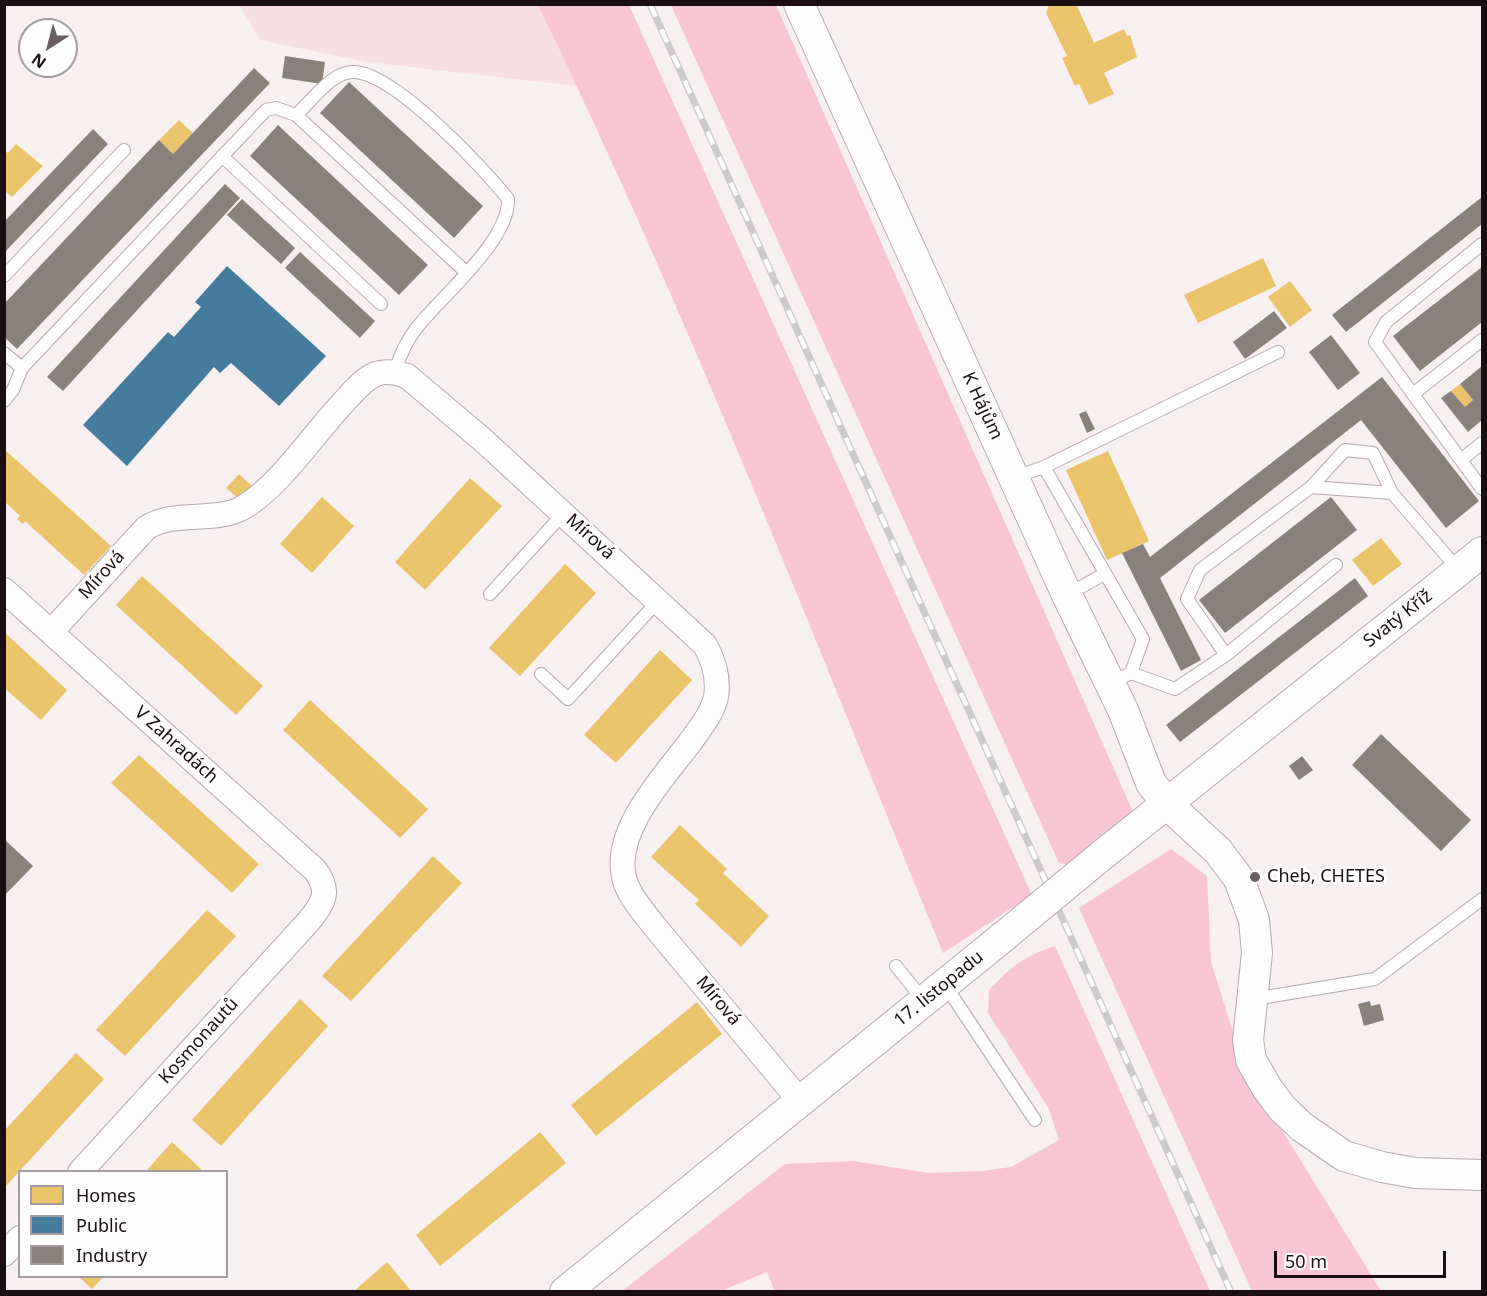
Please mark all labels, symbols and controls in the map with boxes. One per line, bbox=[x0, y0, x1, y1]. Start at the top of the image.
north arrow bbox=[18, 18, 78, 78]
text: N bbox=[27, 48, 50, 74]
street label: K Hájům bbox=[957, 369, 1007, 443]
street label: Mírová bbox=[561, 510, 619, 564]
street label: Mírová bbox=[75, 546, 129, 604]
street label: Svatý Kříž bbox=[1359, 586, 1437, 652]
street label: V Zahradách bbox=[130, 702, 222, 788]
place label: Cheb, CHETES bbox=[1267, 866, 1385, 888]
marker: Cheb, CHETES bbox=[1248, 870, 1262, 884]
street label: 17. listopadu bbox=[890, 946, 988, 1032]
street label: Mírová bbox=[691, 972, 745, 1030]
street label: Kosmonautů bbox=[155, 994, 243, 1088]
legend bbox=[18, 1170, 228, 1278]
text: Homes bbox=[76, 1183, 136, 1207]
text: Public bbox=[76, 1213, 127, 1237]
scale bar bbox=[1277, 1239, 1450, 1277]
text: Industry bbox=[76, 1243, 147, 1267]
text: 50 m bbox=[1285, 1249, 1327, 1273]

